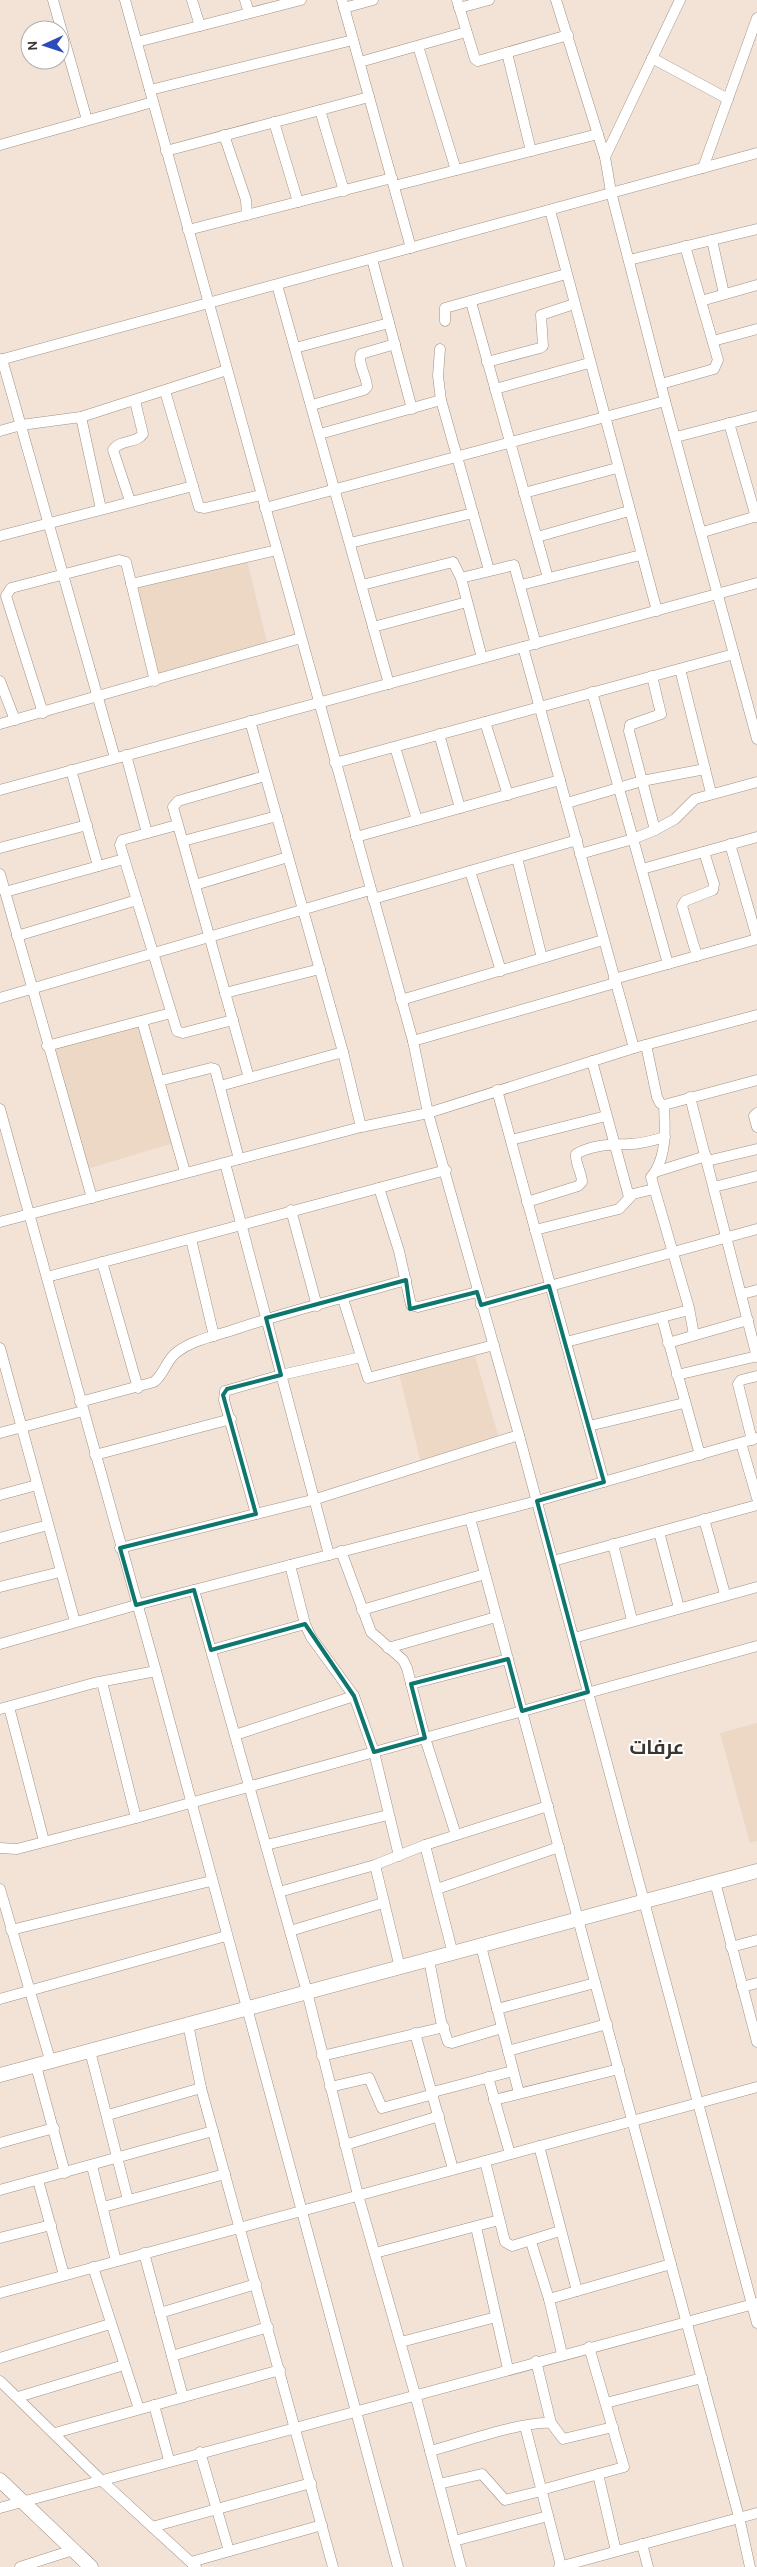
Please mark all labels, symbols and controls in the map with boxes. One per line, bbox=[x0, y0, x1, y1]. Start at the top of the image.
north arrow bbox=[20, 20, 70, 70]
text: N bbox=[24, 40, 41, 51]
district label: عرفات bbox=[630, 1736, 684, 1759]

